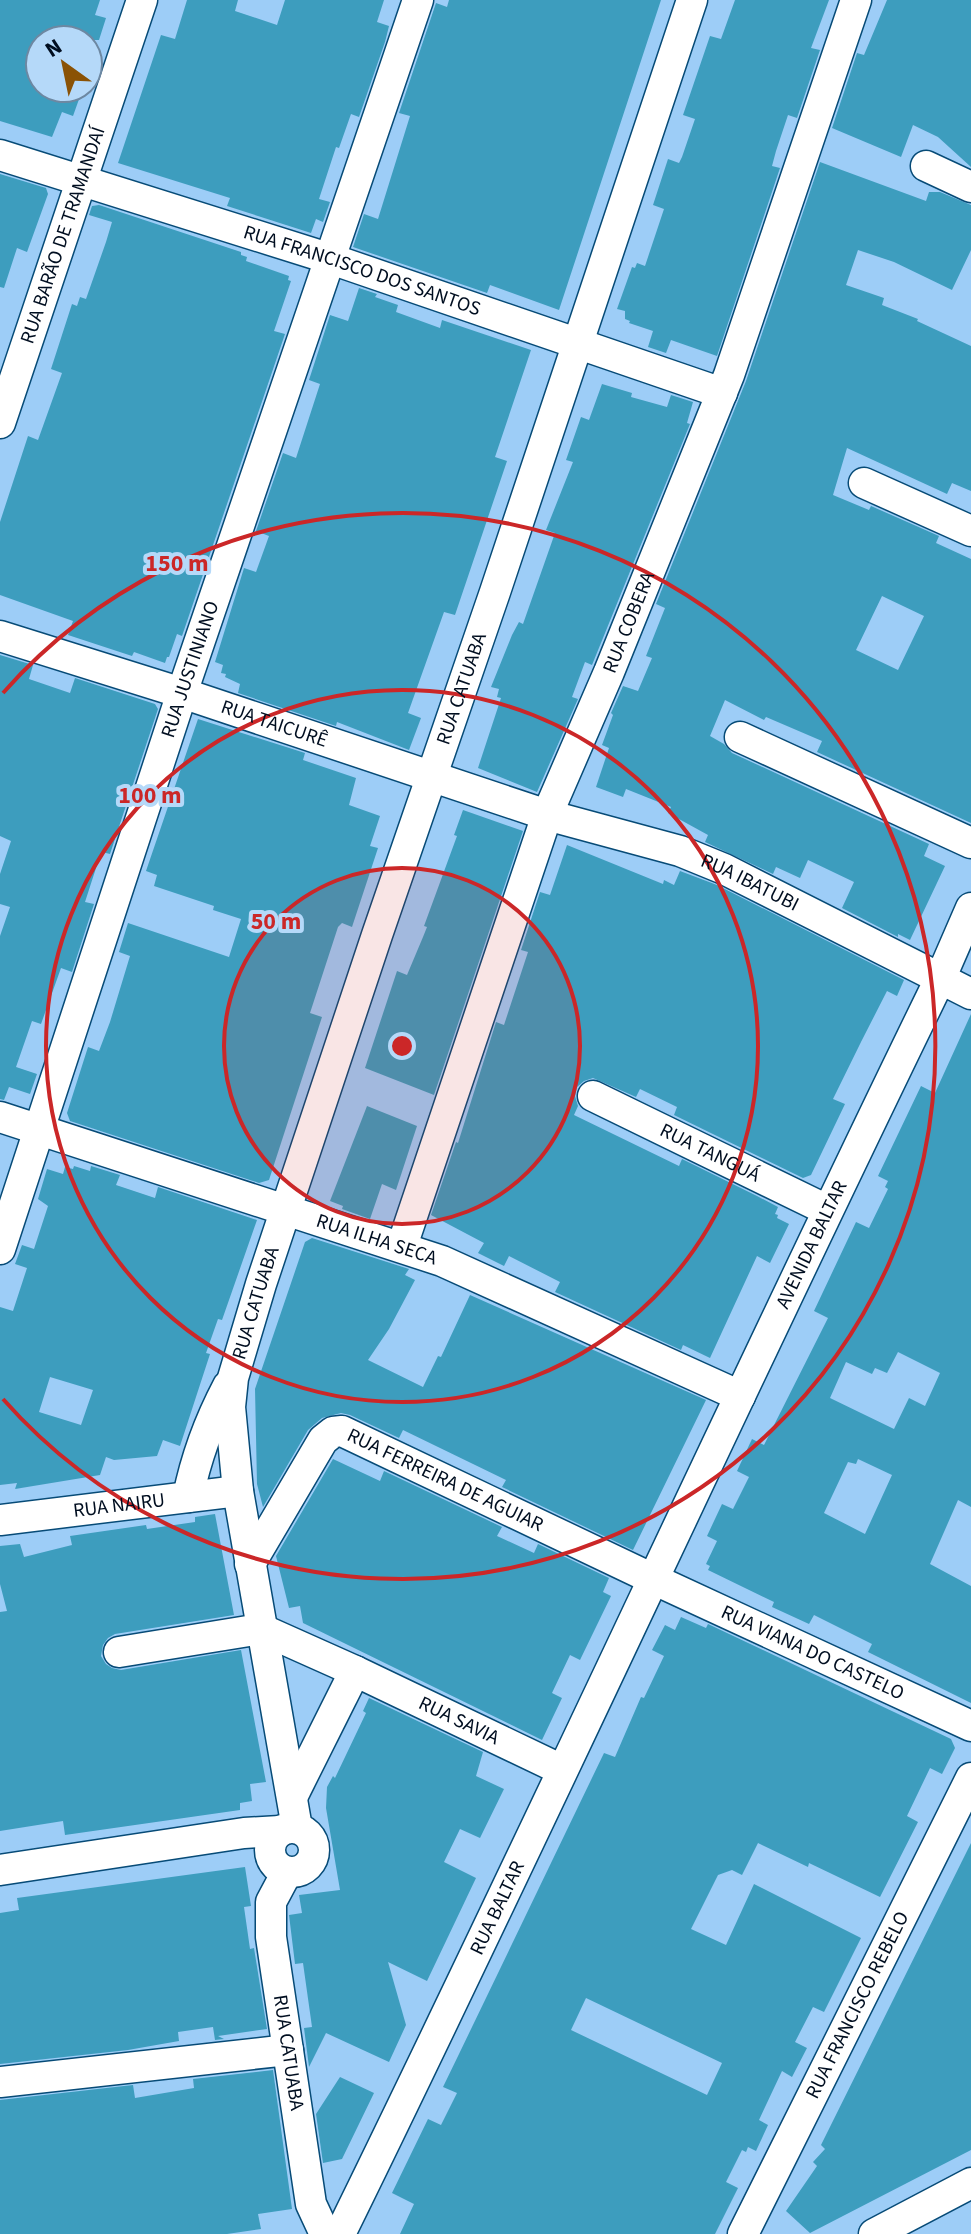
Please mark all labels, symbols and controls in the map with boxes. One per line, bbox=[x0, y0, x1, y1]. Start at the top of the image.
north arrow bbox=[24, 24, 104, 104]
text: N bbox=[39, 31, 69, 65]
street label: RUA BARÃO DE TRAMANDAÍ bbox=[14, 122, 113, 347]
street label: RUA FRANCISCO DOS SANTOS bbox=[240, 218, 484, 323]
text: 150 m bbox=[145, 546, 209, 581]
street label: RUA COBERA bbox=[596, 567, 662, 678]
street label: RUA JUSTINIANO bbox=[154, 597, 226, 741]
street label: RUA CATUABA bbox=[429, 629, 494, 748]
street label: RUA TAICURÊ bbox=[217, 693, 331, 755]
text: 100 m bbox=[118, 778, 182, 813]
street label: RUA IBATUBI bbox=[696, 847, 804, 919]
text: 50 m bbox=[251, 904, 301, 939]
centre of rings bbox=[388, 1032, 416, 1060]
street label: RUA TANGUÁ bbox=[655, 1117, 765, 1189]
street label: AVENIDA BALTAR bbox=[769, 1176, 854, 1313]
street label: RUA ILHA SECA bbox=[313, 1207, 441, 1272]
street label: RUA CATUABA bbox=[225, 1243, 287, 1363]
street label: RUA FERREIRA DE AGUIAR bbox=[342, 1421, 548, 1539]
street label: RUA NAIRU bbox=[72, 1486, 167, 1525]
street label: RUA VIANA DO CASTELO bbox=[716, 1598, 909, 1707]
street label: RUA SAVIA bbox=[414, 1689, 504, 1752]
street label: RUA BALTAR bbox=[463, 1856, 532, 1960]
street label: RUA FRANCISCO REBELO bbox=[799, 1907, 916, 2103]
street label: RUA CATUABA bbox=[266, 1993, 311, 2113]

